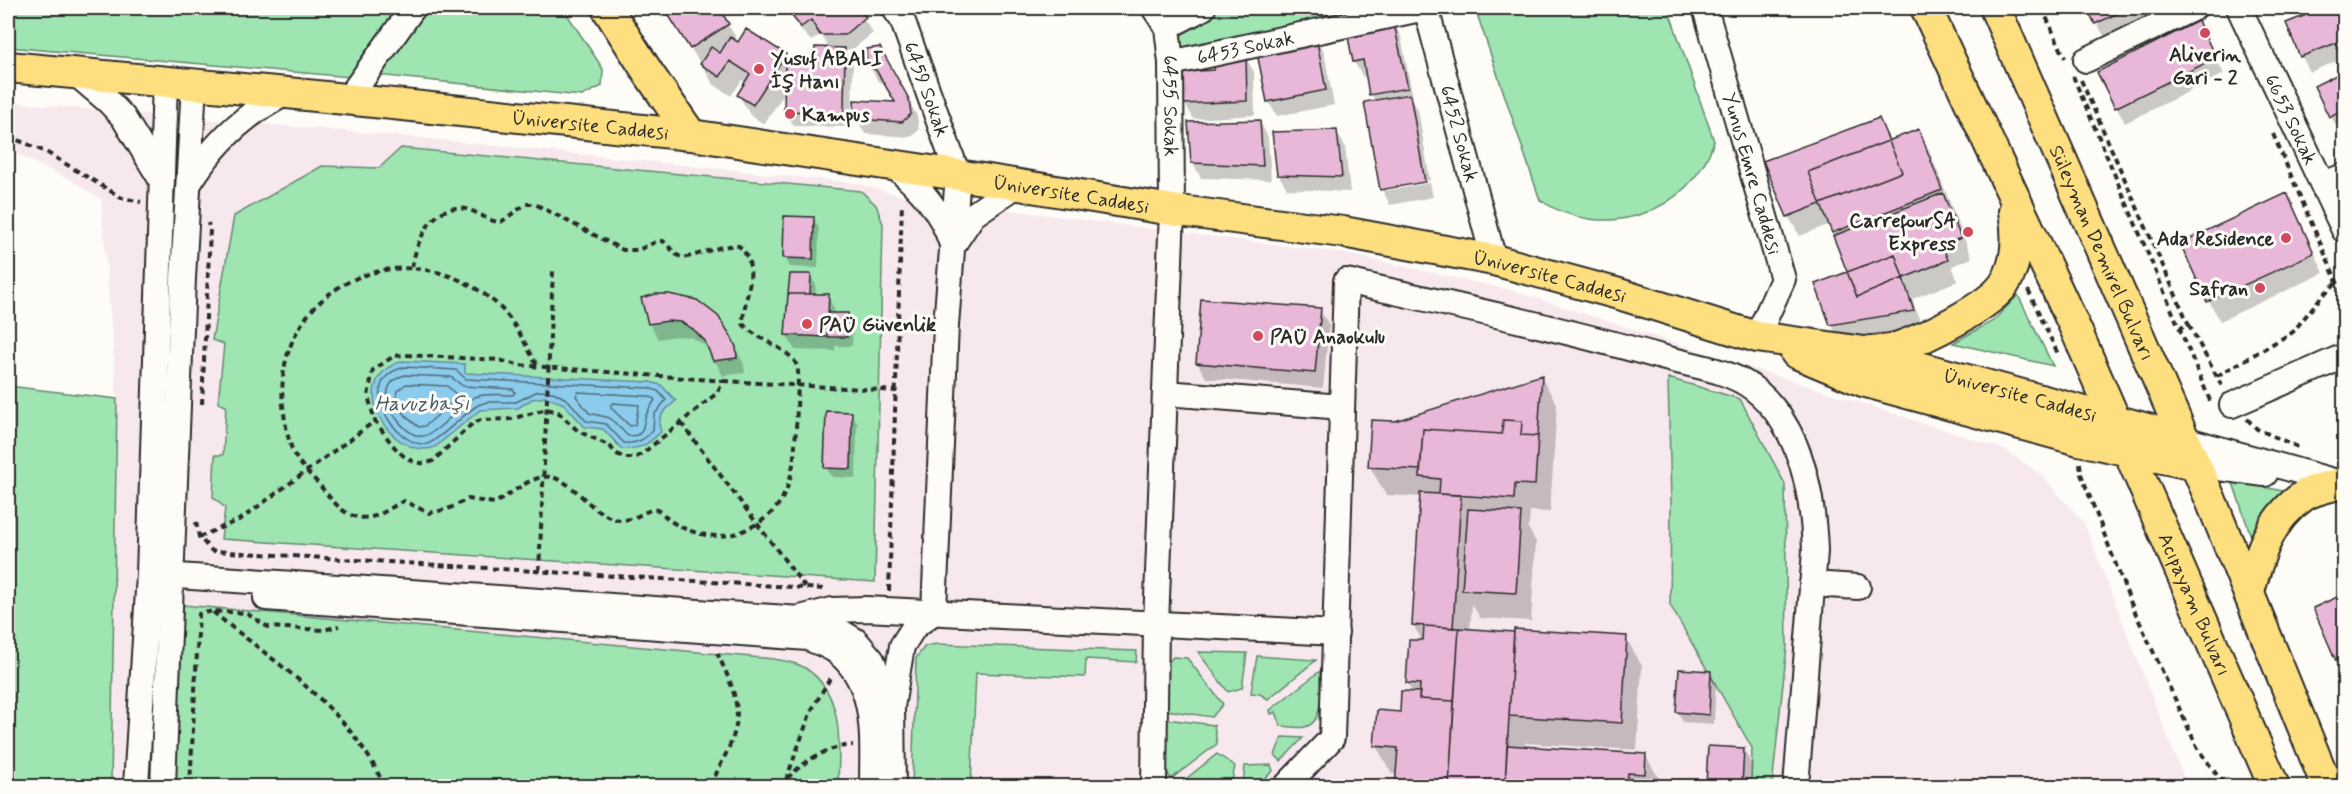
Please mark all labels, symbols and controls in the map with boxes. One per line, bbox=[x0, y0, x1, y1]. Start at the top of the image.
street label: 6453 Sokak bbox=[1195, 25, 1297, 72]
marker: Aliverin Gari - 2 bbox=[2198, 26, 2212, 40]
street label: 6459 Sokak bbox=[896, 38, 955, 141]
place label: Aliverin Gari - 2 bbox=[2169, 42, 2241, 92]
place label: Yusuf ABALI İş Hanı bbox=[771, 46, 883, 96]
street label: 6455 Sokak bbox=[1155, 54, 1184, 157]
marker: Yusuf ABALI İş Hanı bbox=[752, 62, 766, 76]
street label: 6653 Sokak bbox=[2257, 70, 2323, 170]
street label: 6452 Sokak bbox=[1432, 82, 1484, 185]
street label: Yunus Emre Caddesi bbox=[1715, 89, 1787, 258]
place label: Kampus bbox=[802, 102, 870, 129]
street label: Üniversite Caddesi bbox=[510, 104, 670, 148]
marker: Kampus bbox=[783, 107, 797, 121]
street label: Süleyman Demirel Bulvarı bbox=[2042, 141, 2160, 365]
street label: Üniversite Caddesi bbox=[991, 169, 1151, 221]
place label: CarrefourSA Express bbox=[1849, 208, 1956, 258]
marker: CarrefourSA Express bbox=[1961, 225, 1975, 239]
place label: Ada Residence bbox=[2157, 226, 2275, 253]
marker: Ada Residence bbox=[2279, 231, 2293, 245]
street label: Üniversite Caddesi bbox=[1471, 244, 1629, 310]
place label: Safran bbox=[2189, 276, 2248, 303]
marker: Safran bbox=[2253, 281, 2267, 295]
place label: PAÜ Güvenlik bbox=[819, 312, 936, 339]
marker: PAÜ Güvenlik bbox=[800, 317, 814, 331]
place label: PAÜ Anaokulu bbox=[1270, 324, 1385, 351]
marker: PAÜ Anaokulu bbox=[1251, 329, 1265, 343]
street label: Üniversite Caddesi bbox=[1940, 362, 2099, 430]
water label: Havuzbaşı bbox=[375, 390, 470, 418]
street label: Acıpayam Bulvarı bbox=[2151, 529, 2237, 680]

